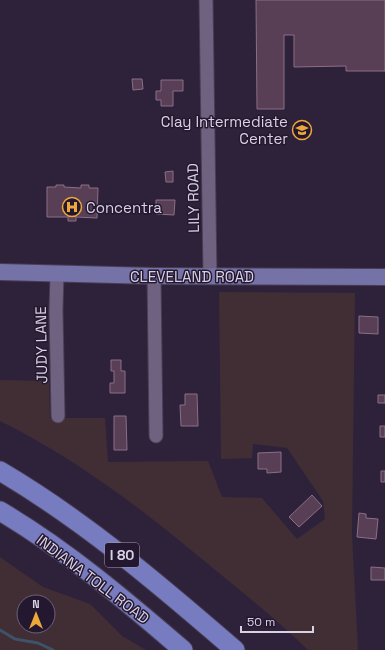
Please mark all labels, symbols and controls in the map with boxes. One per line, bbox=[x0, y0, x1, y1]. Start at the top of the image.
place label: Clay Intermediate Center bbox=[161, 112, 288, 148]
school or university icon: Clay Intermediate Center bbox=[291, 119, 313, 141]
street label: LILY ROAD bbox=[183, 163, 203, 233]
hospital icon: Concentra bbox=[61, 196, 83, 218]
place label: Concentra bbox=[86, 198, 162, 217]
street label: CLEVELAND ROAD bbox=[130, 267, 254, 286]
street label: JUDY LANE bbox=[31, 306, 51, 384]
street label: INDIANA TOLL ROAD bbox=[33, 530, 153, 628]
road number: I 80 bbox=[105, 543, 139, 567]
north arrow bbox=[16, 594, 56, 634]
scale bar bbox=[241, 608, 313, 634]
text: 50 m bbox=[247, 614, 275, 630]

